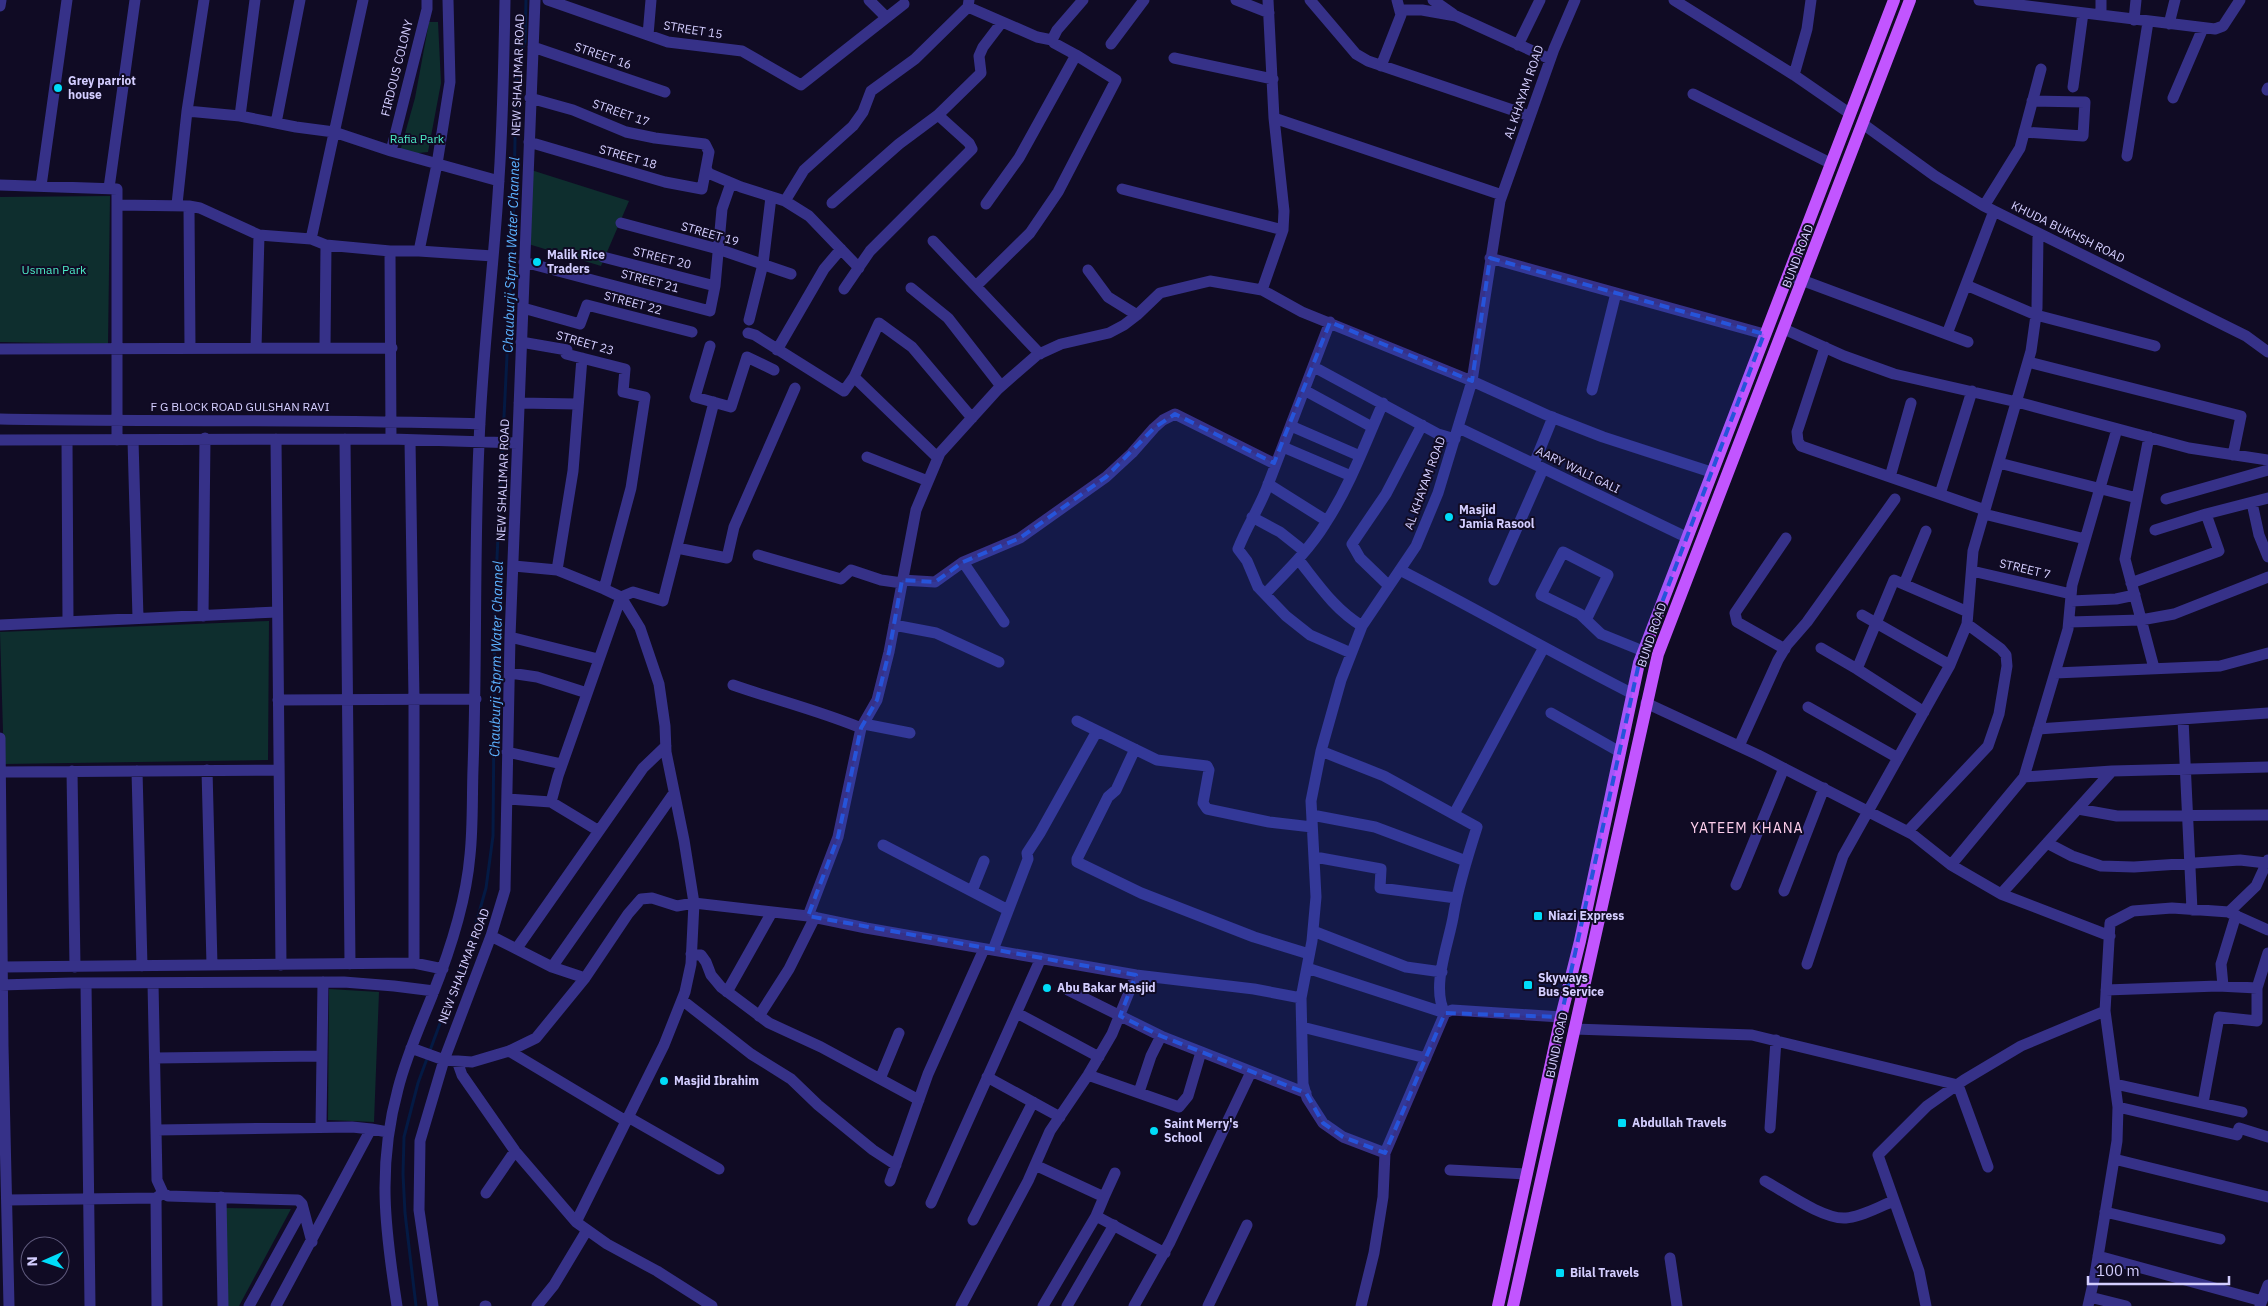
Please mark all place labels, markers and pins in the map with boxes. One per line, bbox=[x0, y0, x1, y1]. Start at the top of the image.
place label: Grey parriot house bbox=[68, 73, 136, 102]
marker: Grey parriot house bbox=[52, 82, 64, 94]
place label: Malik Rice Traders bbox=[547, 247, 605, 276]
marker: Malik Rice Traders bbox=[531, 256, 543, 268]
place label: Masjid Jamia Rasool bbox=[1459, 502, 1535, 531]
marker: Masjid Jamia Rasool bbox=[1443, 511, 1455, 523]
place label: Niazi Express bbox=[1548, 908, 1624, 923]
marker: Niazi Express bbox=[1532, 910, 1544, 922]
place label: Skyways Bus Service bbox=[1538, 970, 1604, 999]
marker: Skyways Bus Service bbox=[1522, 979, 1534, 991]
place label: Abu Bakar Masjid bbox=[1057, 980, 1156, 995]
marker: Abu Bakar Masjid bbox=[1041, 982, 1053, 994]
place label: Masjid Ibrahim bbox=[674, 1073, 759, 1088]
marker: Masjid Ibrahim bbox=[658, 1075, 670, 1087]
place label: Abdullah Travels bbox=[1632, 1115, 1727, 1130]
place label: Saint Merry's School bbox=[1164, 1116, 1239, 1145]
marker: Abdullah Travels bbox=[1616, 1117, 1628, 1129]
marker: Saint Merry's School bbox=[1148, 1125, 1160, 1137]
place label: Bilal Travels bbox=[1570, 1265, 1639, 1280]
marker: Bilal Travels bbox=[1554, 1267, 1566, 1279]

